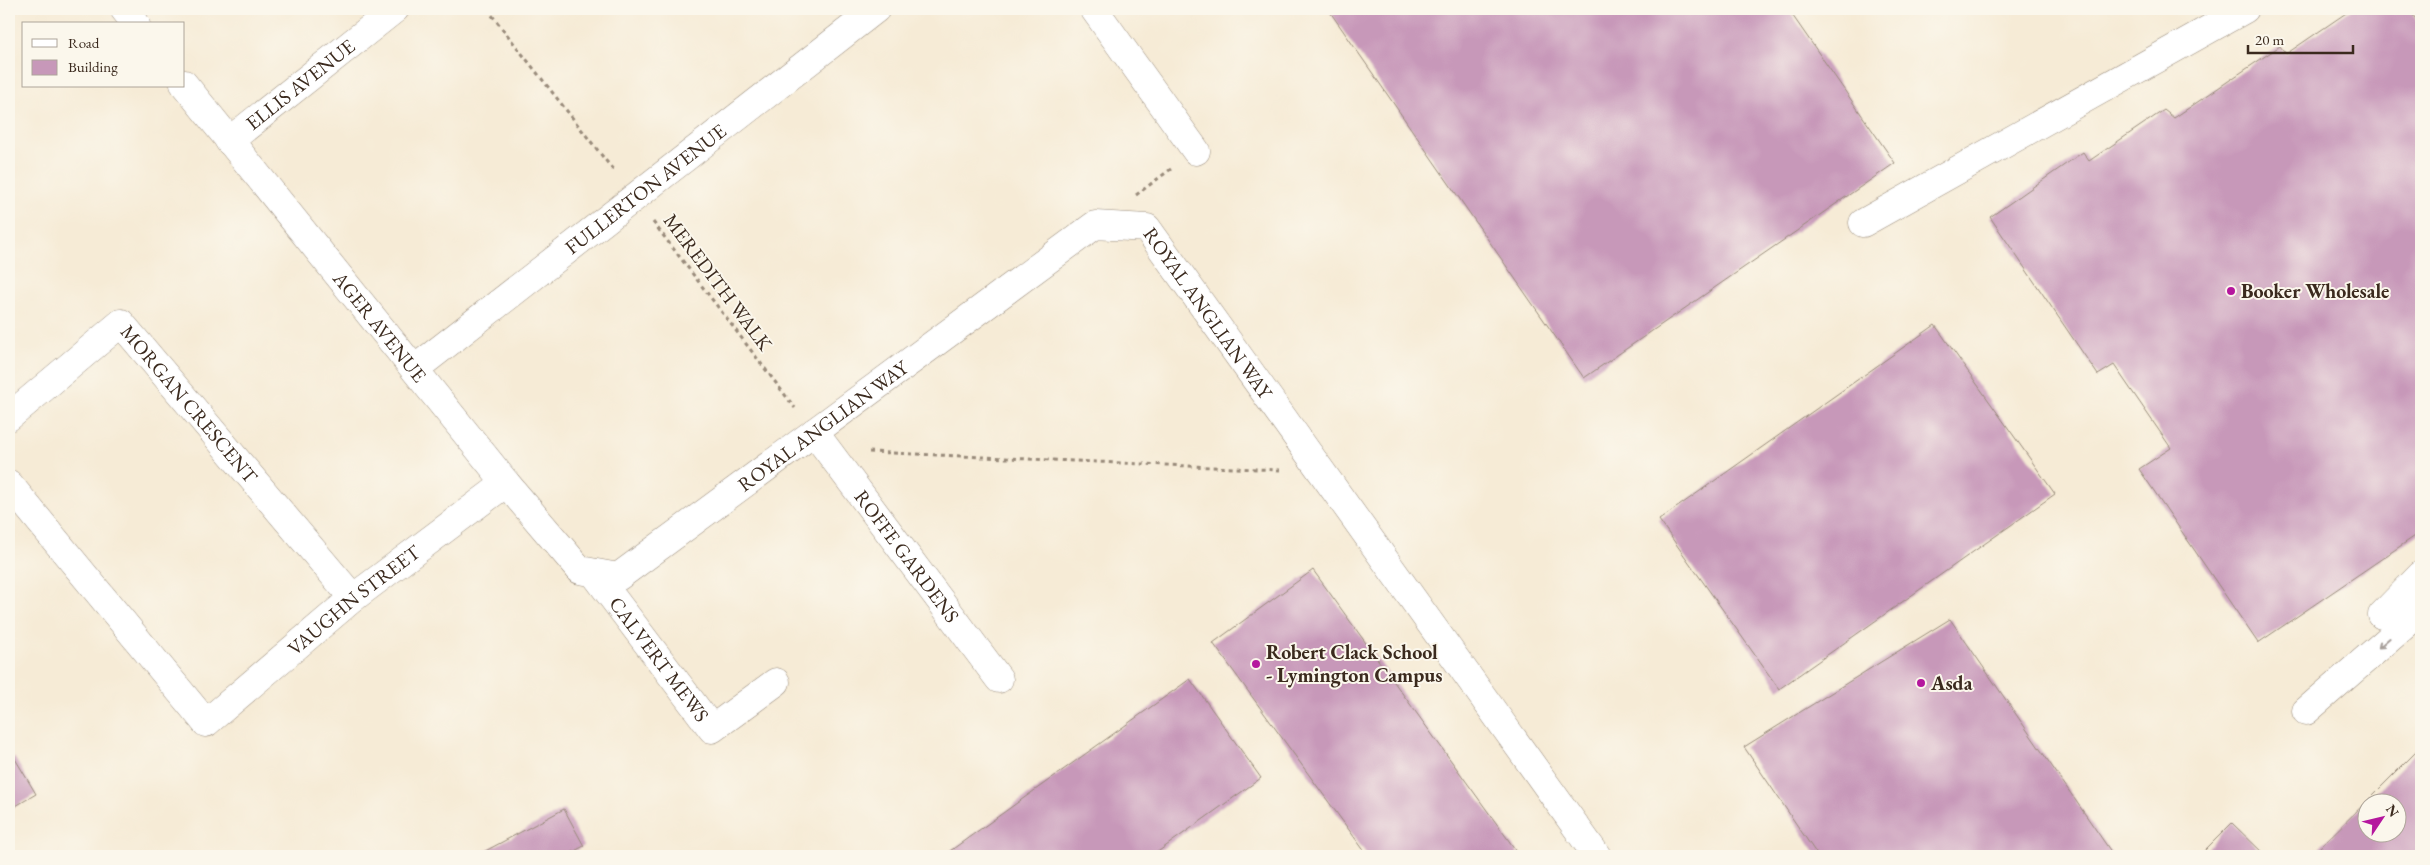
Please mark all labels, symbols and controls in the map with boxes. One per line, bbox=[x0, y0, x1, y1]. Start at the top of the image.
legend bbox=[22, 22, 185, 88]
scale bar bbox=[2248, 22, 2352, 54]
text: 20 m bbox=[2255, 30, 2284, 49]
text: Road bbox=[68, 33, 100, 52]
street label: ELLIS AVENUE bbox=[240, 33, 360, 136]
text: Building bbox=[68, 57, 118, 76]
street label: FULLERTON AVENUE bbox=[559, 118, 731, 260]
street label: MEREDITH WALK bbox=[658, 208, 778, 356]
street label: ROYAL ANGLIAN WAY bbox=[1138, 222, 1279, 405]
street label: AGER AVENUE bbox=[327, 265, 432, 388]
place label: Booker Wholesale bbox=[2241, 278, 2389, 304]
marker: Booker Wholesale bbox=[2225, 285, 2237, 297]
street label: MORGAN CRESCENT bbox=[115, 319, 264, 489]
street label: ROYAL ANGLIAN WAY bbox=[732, 354, 914, 497]
street label: ROFFE GARDENS bbox=[849, 484, 965, 628]
street label: VAUGHN STREET bbox=[282, 539, 426, 661]
street label: CALVERT MEWS bbox=[603, 591, 715, 727]
one-way arrow bbox=[2378, 637, 2391, 648]
place label: Robert Clack School - Lymington Campus bbox=[1266, 639, 1442, 688]
marker: Robert Clack School - Lymington Campus bbox=[1250, 658, 1262, 670]
place label: Asda bbox=[1930, 670, 1973, 696]
marker: Asda bbox=[1915, 677, 1927, 689]
north arrow bbox=[2358, 792, 2408, 842]
text: N bbox=[2382, 801, 2404, 821]

